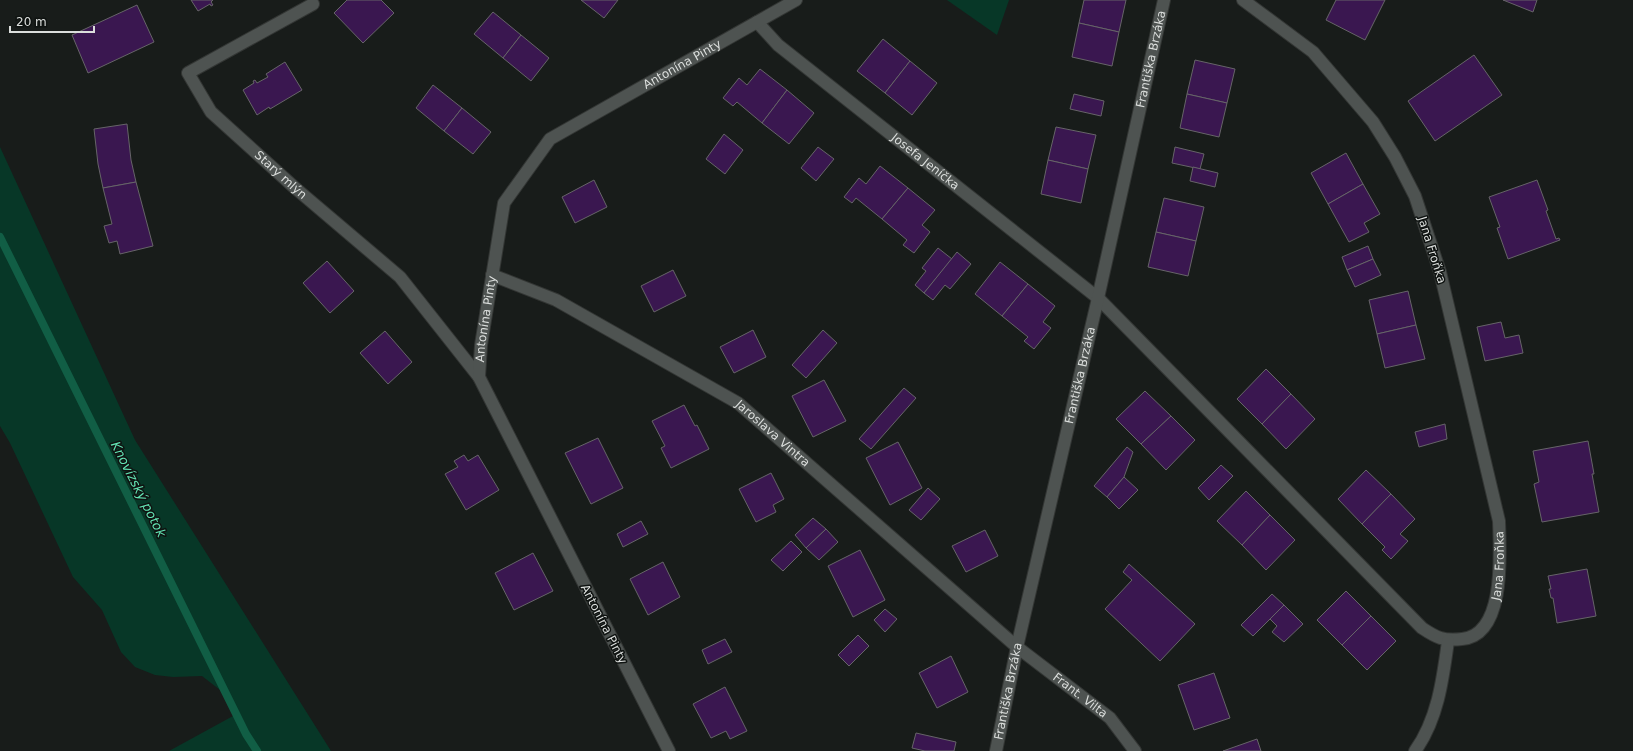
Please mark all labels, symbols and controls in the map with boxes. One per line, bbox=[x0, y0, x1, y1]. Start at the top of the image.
scale bar bbox=[10, 8, 94, 34]
street label: Františka Brzáka bbox=[1133, 9, 1168, 109]
text: 20 m bbox=[16, 15, 47, 29]
street label: Antonína Pinty bbox=[641, 37, 724, 92]
street label: Josefa Jeníčka bbox=[888, 130, 962, 193]
street label: Starý mlýn bbox=[252, 148, 310, 202]
street label: Jana Froňka bbox=[1415, 214, 1449, 285]
street label: Antonína Pinty bbox=[473, 275, 499, 363]
street label: Františka Brzáka bbox=[1062, 325, 1098, 425]
street label: Jaroslava Vintra bbox=[732, 396, 813, 470]
water label: Knovízský potok bbox=[108, 439, 169, 540]
street label: Jana Froňka bbox=[1488, 531, 1507, 603]
street label: Antonína Pinty bbox=[578, 582, 630, 666]
street label: Františka Brzáka bbox=[991, 641, 1025, 741]
street label: Frant. Vilta bbox=[1050, 670, 1110, 721]

